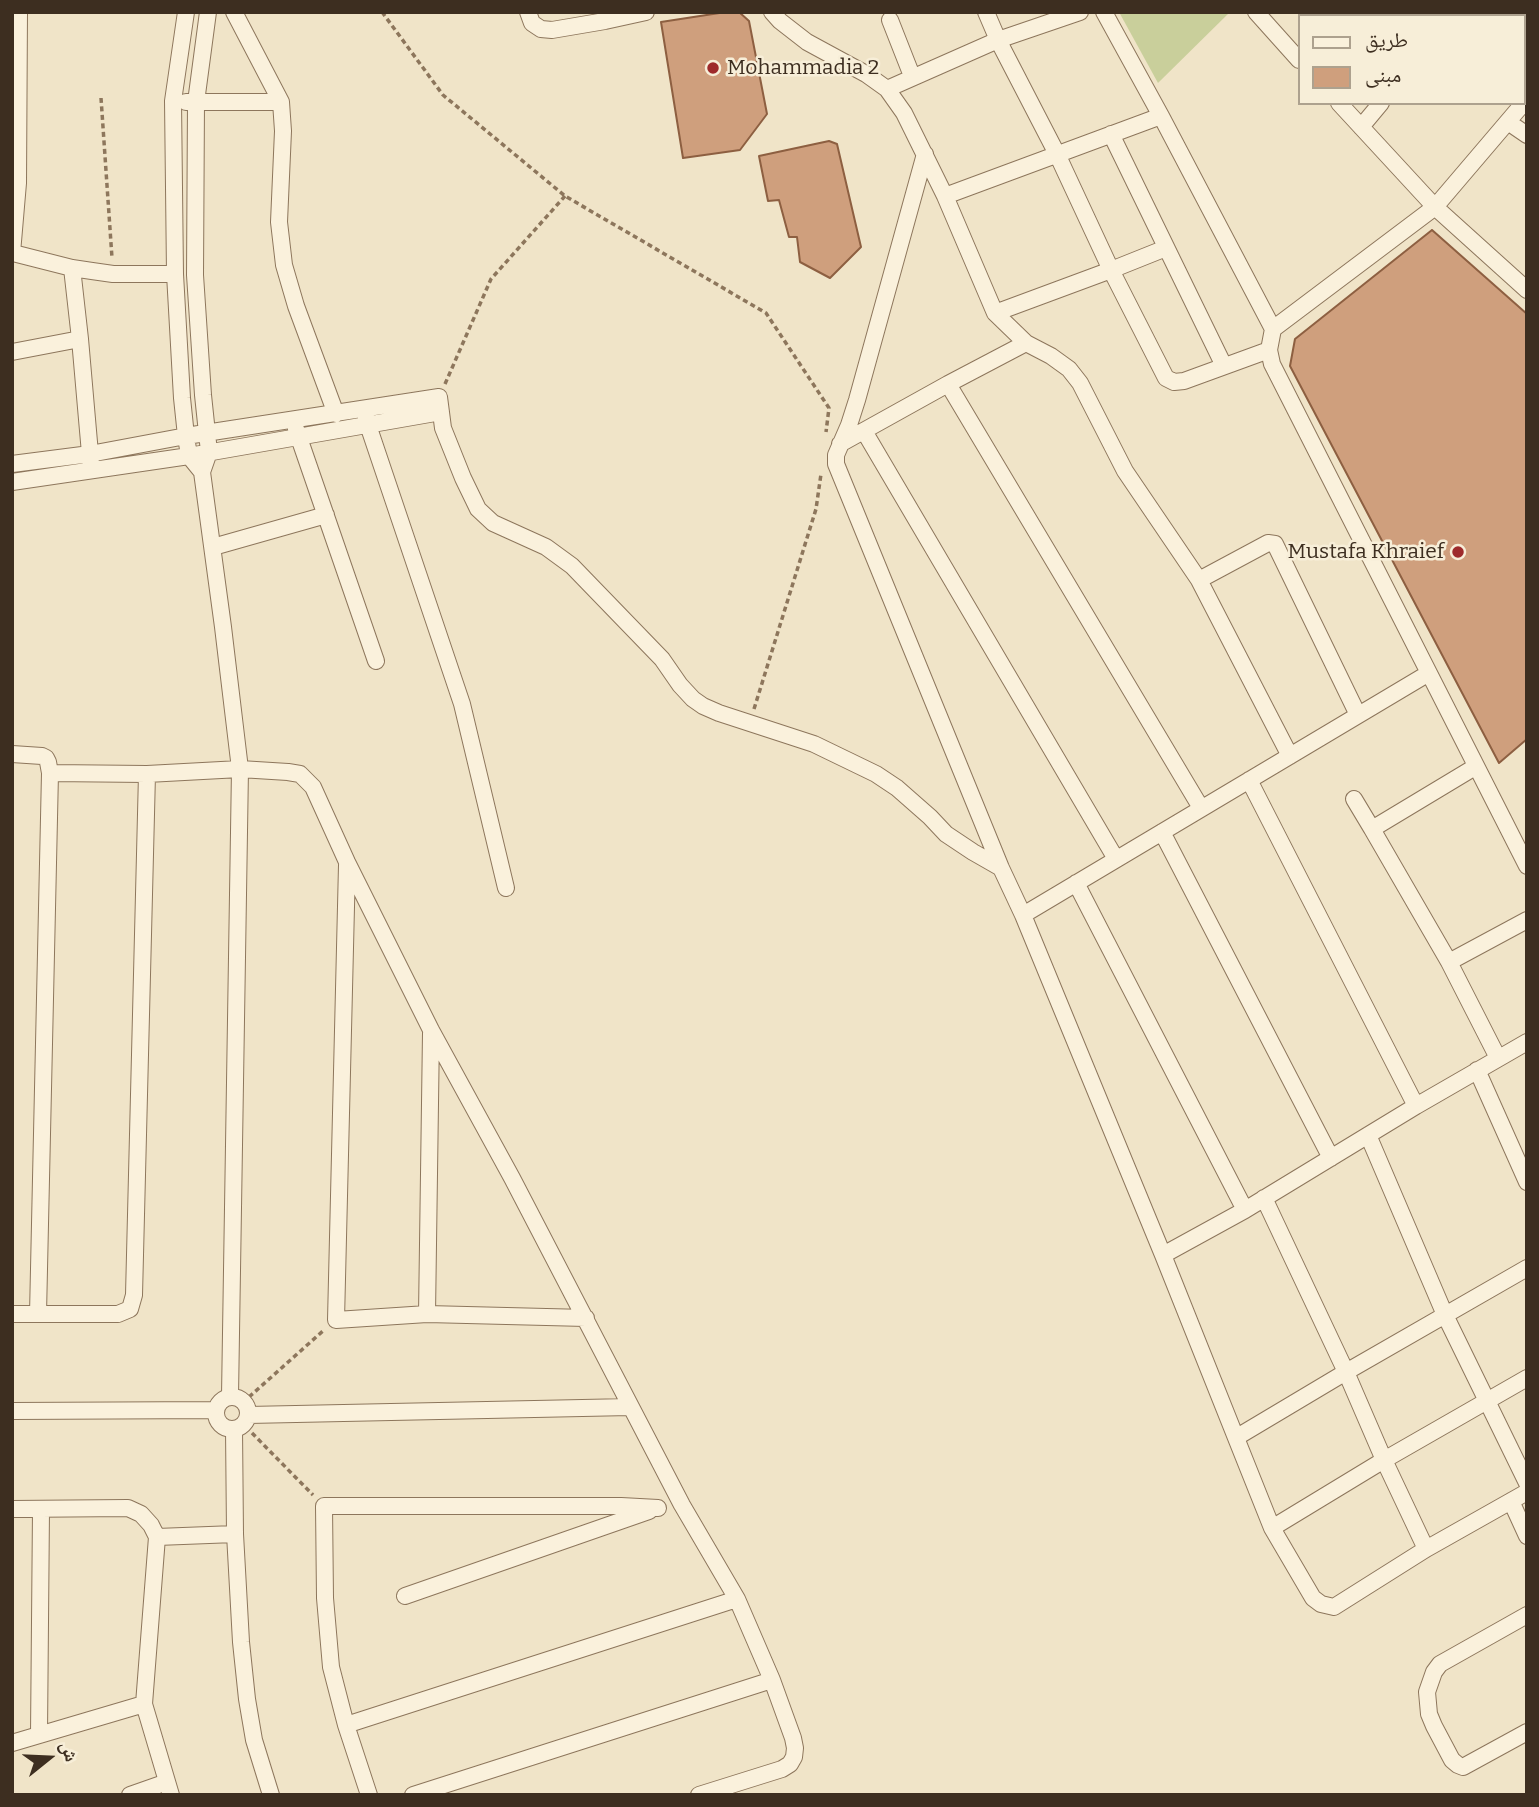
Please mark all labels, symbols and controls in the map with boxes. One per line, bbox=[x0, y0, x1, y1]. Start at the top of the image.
legend bbox=[1298, 14, 1525, 105]
text: طريق bbox=[1365, 27, 1408, 53]
place label: Mohammadia 2 bbox=[727, 55, 879, 81]
marker: Mohammadia 2 bbox=[705, 60, 721, 76]
text: مبنى bbox=[1365, 62, 1401, 88]
place label: Mustafa Khraief bbox=[1287, 539, 1444, 565]
marker: Mustafa Khraief bbox=[1450, 544, 1466, 560]
north arrow bbox=[14, 1723, 84, 1793]
text: ش bbox=[55, 1738, 83, 1764]

